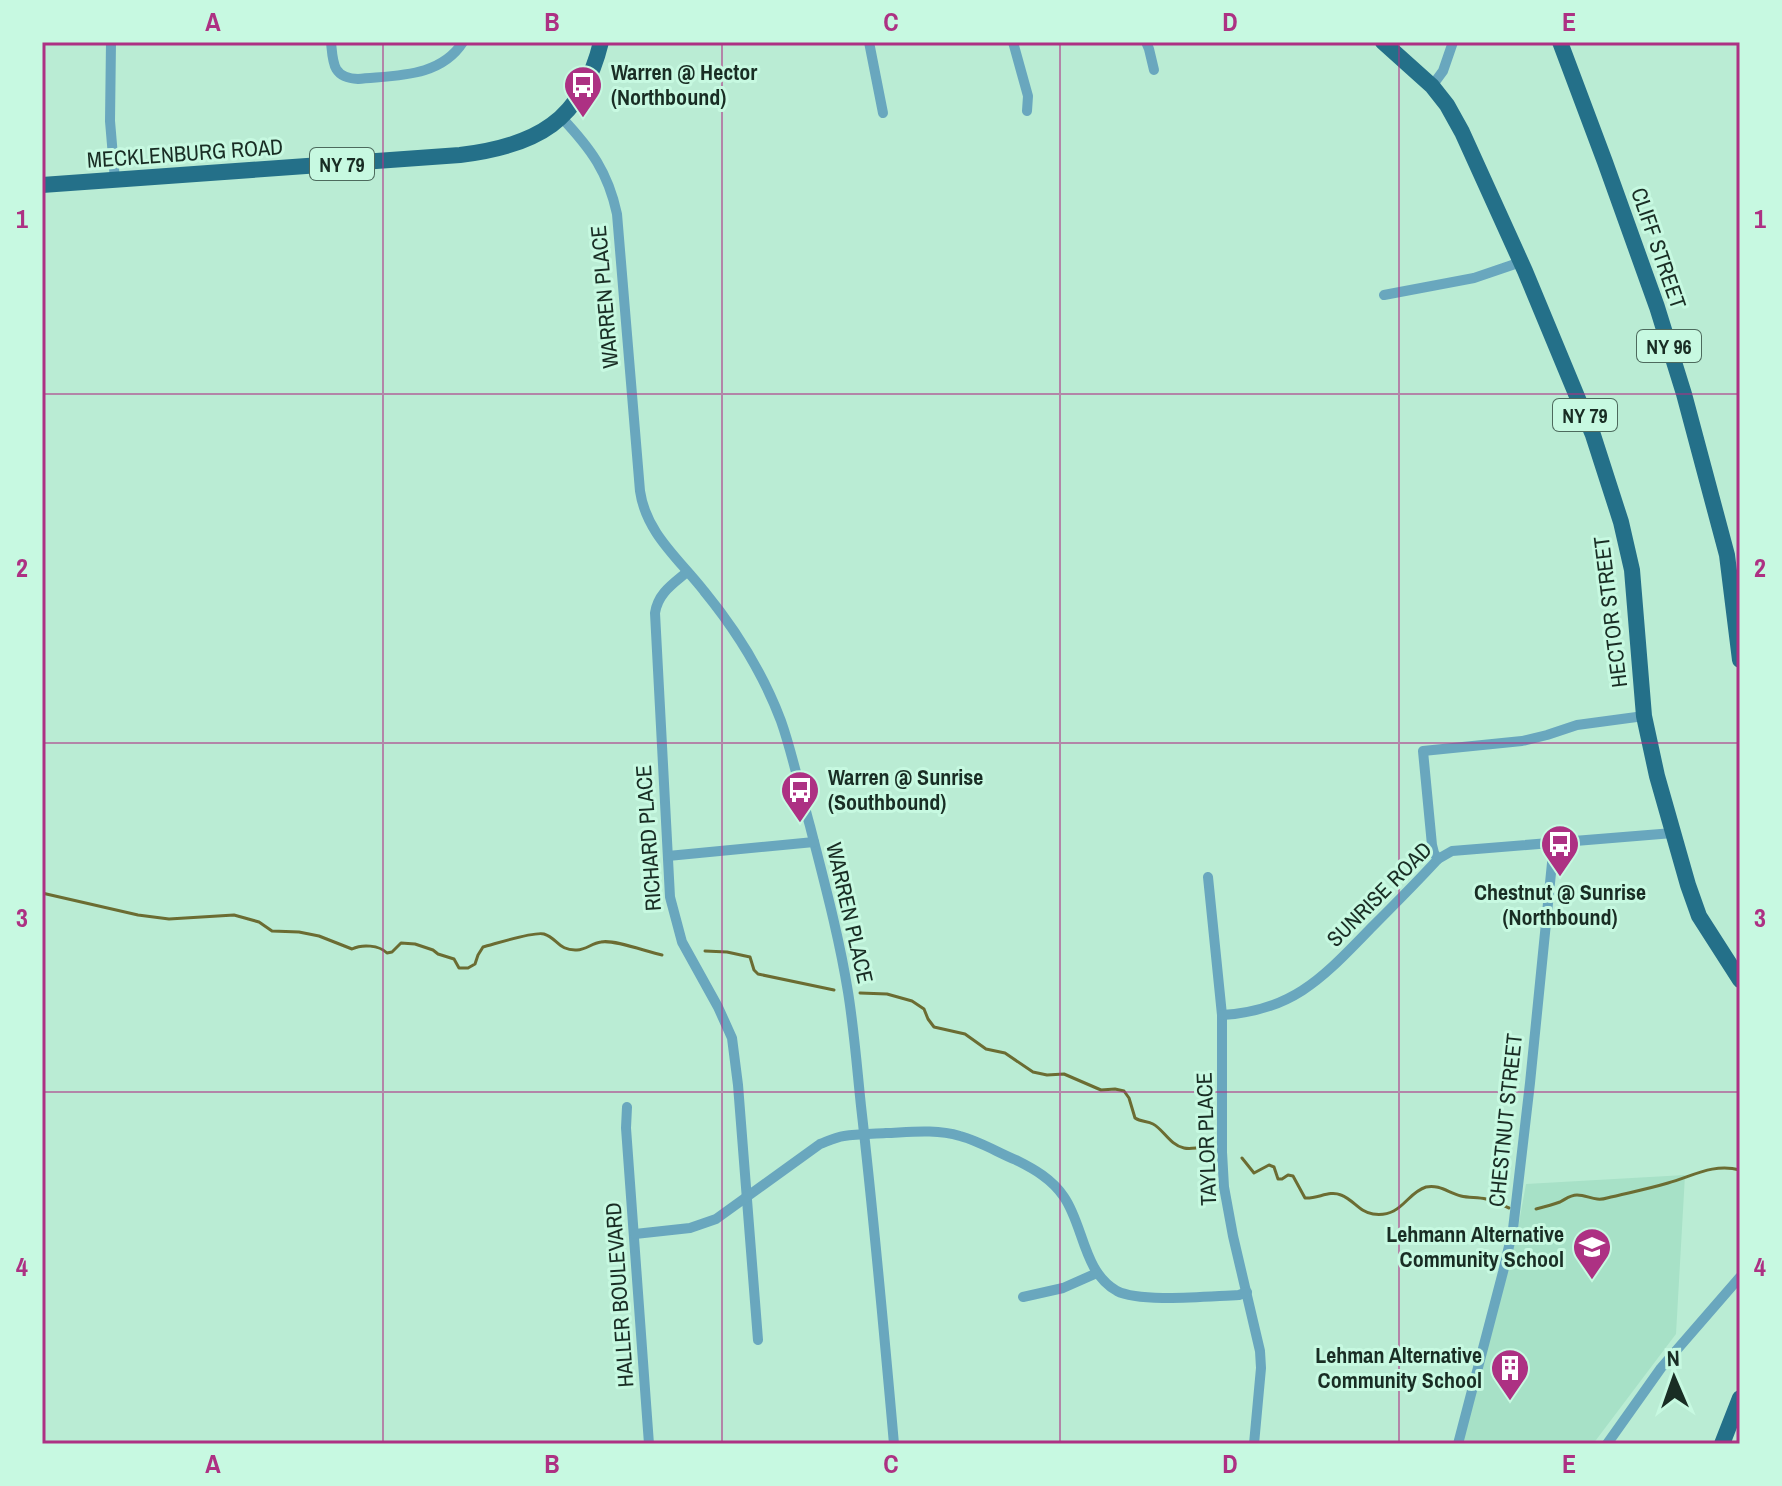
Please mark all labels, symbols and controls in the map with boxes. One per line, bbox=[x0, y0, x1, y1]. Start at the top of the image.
text: A bbox=[205, 4, 221, 39]
text: B bbox=[544, 4, 560, 39]
text: C bbox=[883, 4, 899, 39]
text: D bbox=[1222, 4, 1238, 39]
text: E bbox=[1562, 4, 1576, 39]
place label: Warren @ Hector (Northbound) bbox=[611, 57, 757, 112]
bus stop icon: Warren @ Hector (Northbound) bbox=[562, 64, 604, 119]
street label: MECKLENBURG ROAD bbox=[86, 131, 284, 175]
road number: NY 79 bbox=[310, 148, 374, 180]
street label: CLIFF STREET bbox=[1624, 183, 1694, 313]
text: 1 bbox=[16, 201, 28, 236]
text: 1 bbox=[1754, 201, 1766, 236]
street label: WARREN PLACE bbox=[583, 224, 625, 370]
road number: NY 96 bbox=[1637, 330, 1701, 362]
road number: NY 79 bbox=[1553, 399, 1617, 431]
street label: HECTOR STREET bbox=[1586, 535, 1634, 689]
text: 2 bbox=[16, 550, 28, 585]
text: 2 bbox=[1754, 550, 1766, 585]
place label: Warren @ Sunrise (Southbound) bbox=[828, 762, 983, 817]
street label: RICHARD PLACE bbox=[628, 764, 668, 912]
bus stop icon: Warren @ Sunrise (Southbound) bbox=[779, 769, 821, 824]
bus stop icon: Chestnut @ Sunrise (Northbound) bbox=[1539, 823, 1581, 878]
street label: SUNRISE ROAD bbox=[1320, 835, 1438, 953]
street label: WARREN PLACE bbox=[819, 840, 881, 986]
place label: Chestnut @ Sunrise (Northbound) bbox=[1474, 877, 1646, 932]
text: 3 bbox=[16, 900, 28, 935]
text: 3 bbox=[1754, 900, 1766, 935]
street label: CHESTNUT STREET bbox=[1481, 1032, 1529, 1208]
street label: TAYLOR PLACE bbox=[1189, 1072, 1223, 1206]
street label: HALLER BOULEVARD bbox=[598, 1202, 640, 1388]
place label: Lehmann Alternative Community School bbox=[1386, 1219, 1564, 1274]
school or university icon: Lehmann Alternative Community School bbox=[1571, 1226, 1613, 1281]
text: 4 bbox=[16, 1249, 28, 1284]
text: 4 bbox=[1754, 1249, 1766, 1284]
north arrow bbox=[1634, 1338, 1714, 1418]
place label: Lehman Alternative Community School bbox=[1315, 1340, 1482, 1395]
text: N bbox=[1666, 1343, 1680, 1373]
building icon: Lehman Alternative Community School bbox=[1489, 1347, 1531, 1402]
text: A bbox=[205, 1446, 221, 1481]
text: B bbox=[544, 1446, 560, 1481]
text: C bbox=[883, 1446, 899, 1481]
text: D bbox=[1222, 1446, 1238, 1481]
text: E bbox=[1562, 1446, 1576, 1481]

